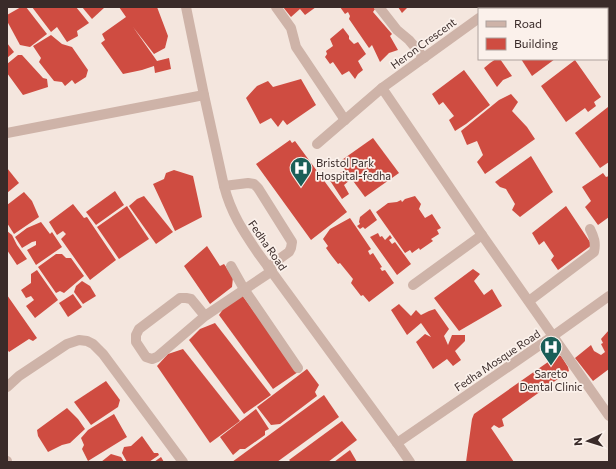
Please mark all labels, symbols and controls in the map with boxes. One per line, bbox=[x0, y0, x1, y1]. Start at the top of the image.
legend bbox=[478, 8, 608, 60]
street label: Heron Crescent bbox=[388, 15, 459, 71]
text: Road bbox=[514, 16, 542, 30]
text: Building bbox=[514, 36, 558, 50]
hospital icon: Bristol Park Hospital-fedha bbox=[288, 155, 314, 188]
place label: Bristol Park Hospital-fedha bbox=[316, 156, 391, 182]
street label: Fedha Road bbox=[246, 217, 290, 273]
street label: Fedha Mosque Road bbox=[452, 327, 542, 393]
hospital icon: Sareto Dental Clinic bbox=[538, 334, 564, 367]
place label: Sareto Dental Clinic bbox=[519, 367, 583, 393]
north arrow bbox=[568, 421, 608, 461]
text: N bbox=[571, 437, 584, 446]

